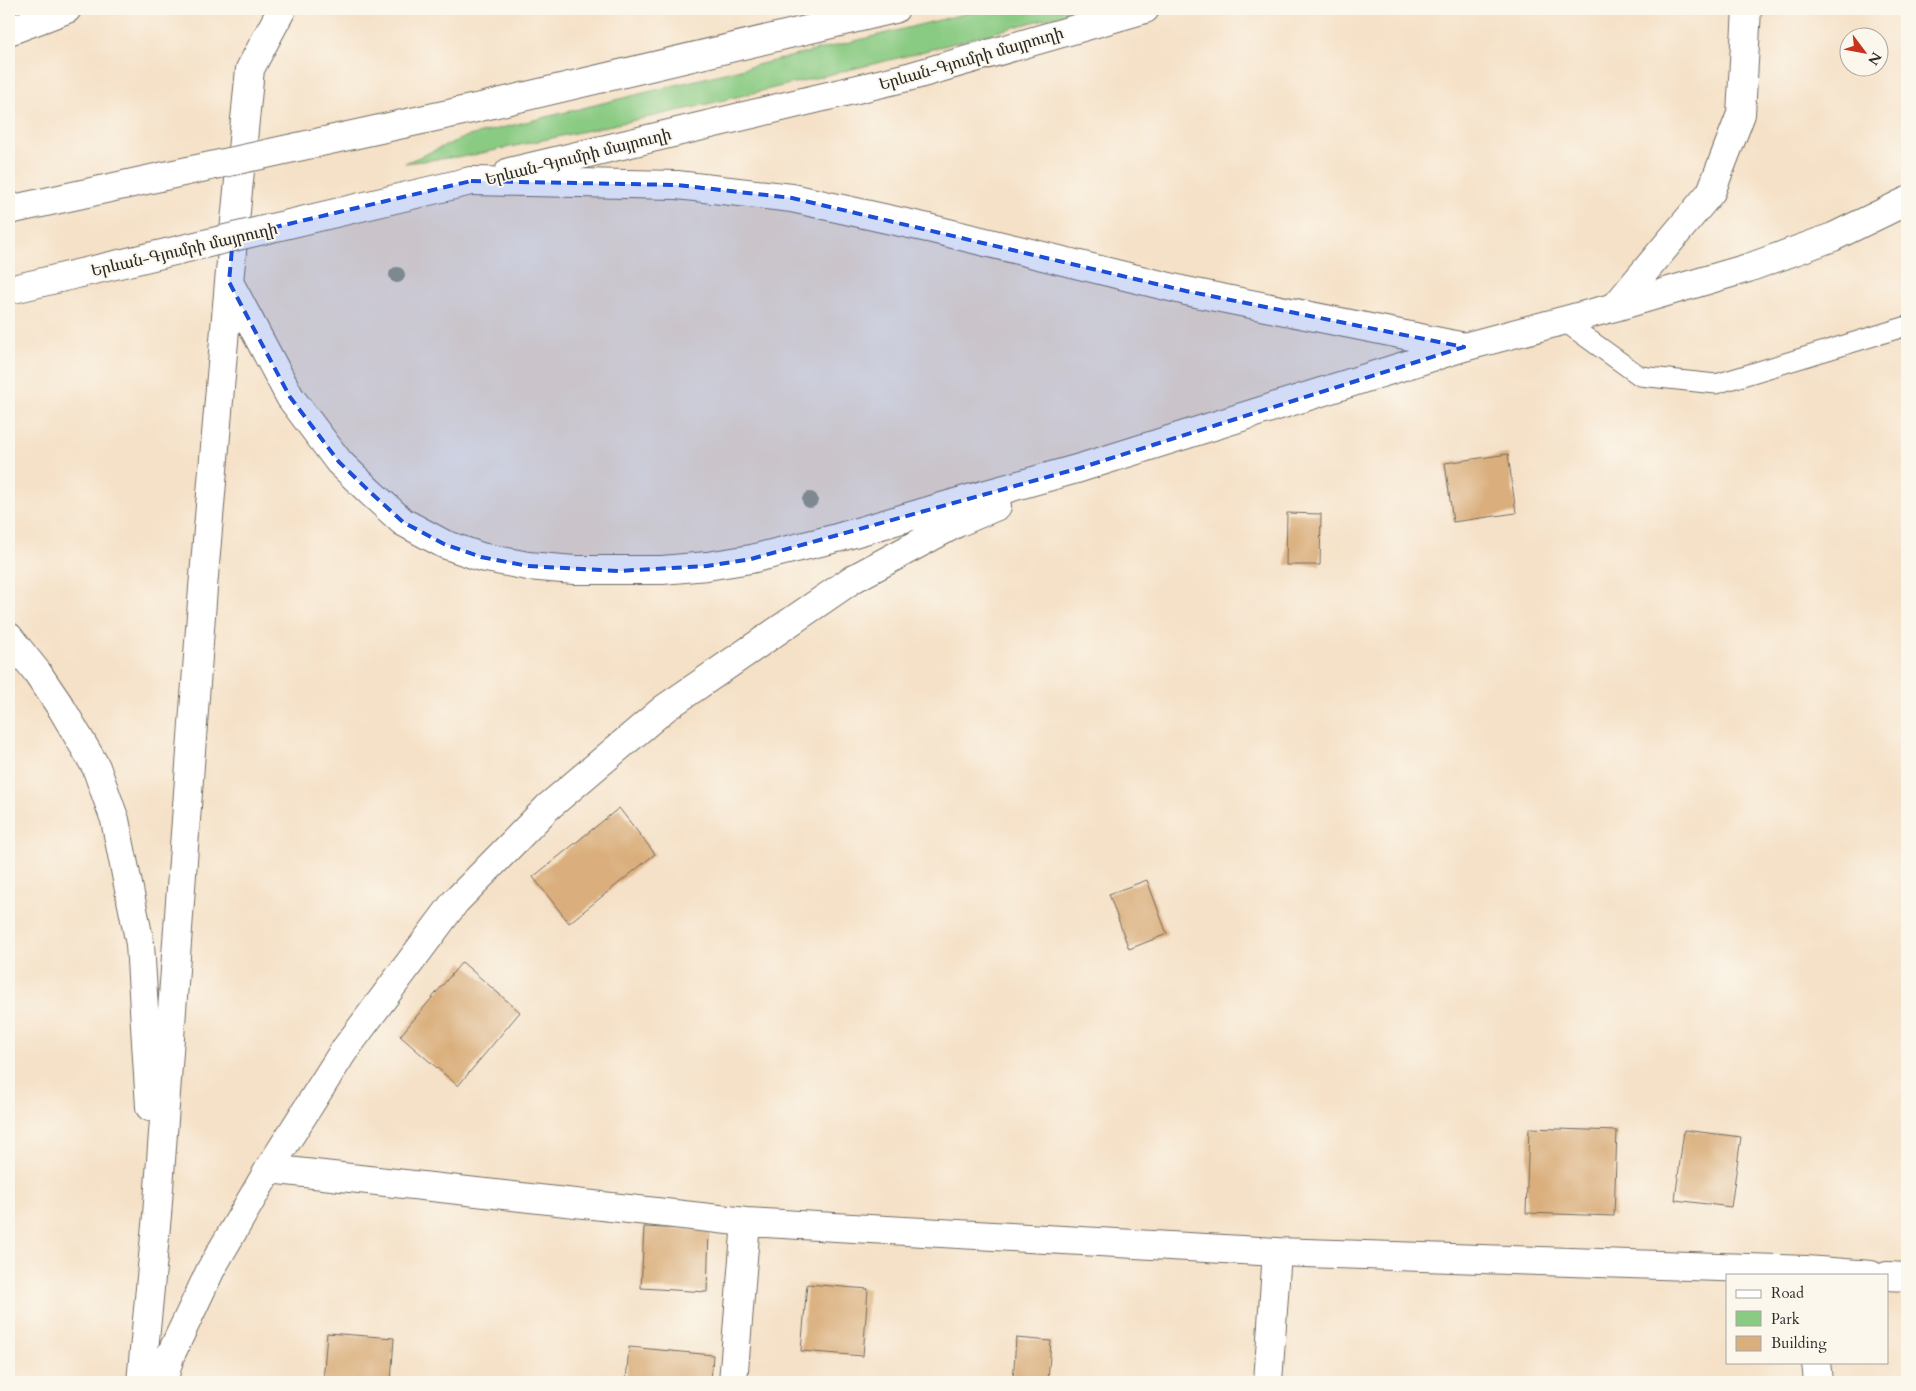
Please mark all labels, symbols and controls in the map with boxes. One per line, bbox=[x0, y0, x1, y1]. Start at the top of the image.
street label: Երևան-Գյումրի մայրուղի bbox=[877, 22, 1066, 96]
north arrow bbox=[1838, 28, 1888, 78]
text: N bbox=[1863, 48, 1886, 69]
street label: Երևան-Գյումրի մայրուղի bbox=[483, 123, 673, 191]
street label: Երևան-Գյումրի մայրուղի bbox=[89, 218, 280, 282]
legend bbox=[1726, 1274, 1888, 1364]
text: Road bbox=[1771, 1283, 1804, 1303]
text: Park bbox=[1771, 1309, 1800, 1329]
text: Building bbox=[1771, 1333, 1827, 1353]

